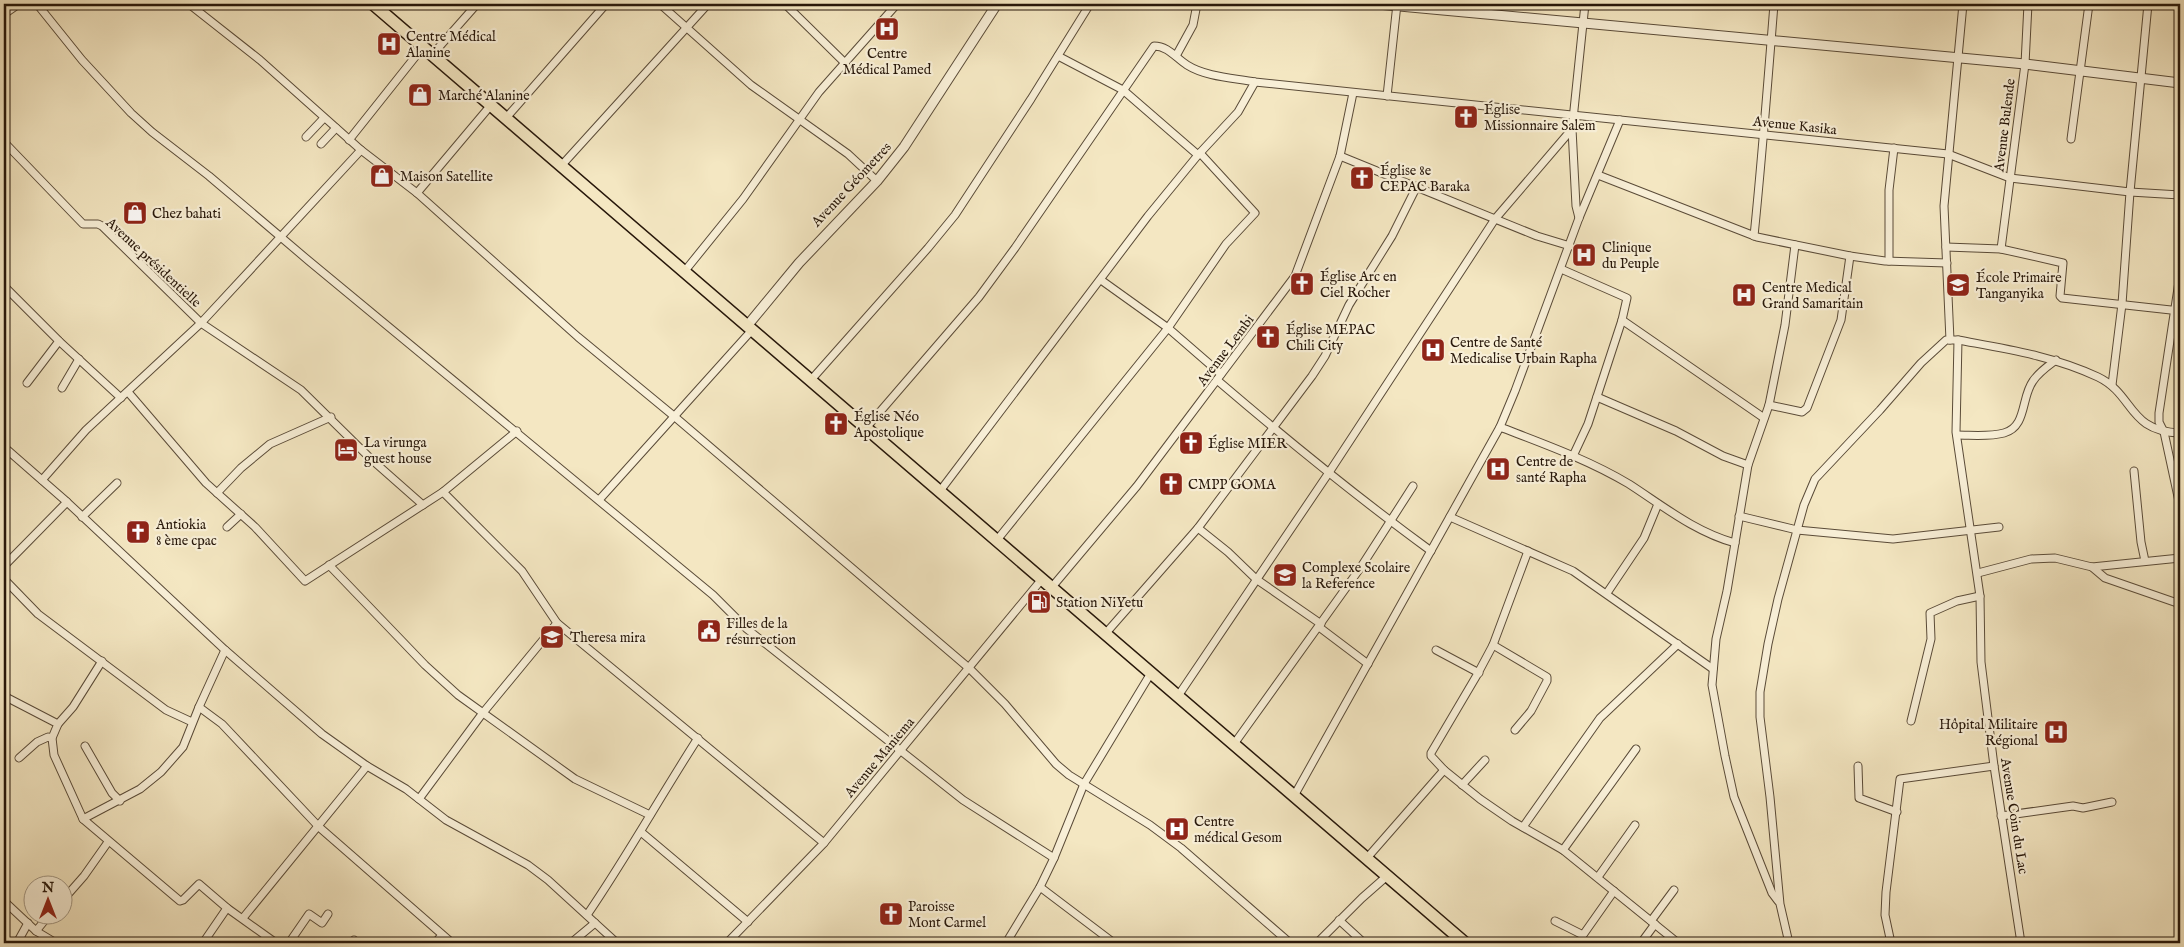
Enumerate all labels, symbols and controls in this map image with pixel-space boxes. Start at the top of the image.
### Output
hospital icon: Centre Médical Pamed [874,16,900,42]
place label: Centre Médical Alanine [405,28,496,62]
hospital icon: Centre Médical Alanine [376,31,402,57]
place label: Centre Médical Pamed [843,45,932,79]
street label: Avenue Bulende [1990,77,2020,174]
shop icon: Marché Alanine [407,82,433,108]
place label: Marché Alanine [438,87,530,105]
place label: Église Missionnaire Salem [1484,100,1596,135]
church icon: Église Missionnaire Salem [1453,104,1479,130]
street label: Avenue Kasika [1751,113,1839,139]
street label: Avenue Géometres [807,138,896,232]
place label: Église 8e CEPAC Baraka [1380,161,1471,196]
shop icon: Maison Satellite [369,163,395,189]
church icon: Église 8e CEPAC Baraka [1349,165,1375,191]
place label: Maison Satellite [400,168,494,186]
shop icon: Chez bahati [122,200,148,226]
place label: Chez bahati [152,205,221,223]
street label: Avenue présidentielle [101,213,205,312]
place label: Clinique du Peuple [1602,239,1660,273]
hospital icon: Clinique du Peuple [1571,242,1597,268]
place label: Église Arc en Ciel Rocher [1320,267,1397,302]
place label: École Primaire Tanganyika [1976,268,2062,303]
church icon: Église Arc en Ciel Rocher [1289,271,1315,297]
school or university icon: École Primaire Tanganyika [1945,272,1971,298]
place label: Centre Medical Grand Samaritain [1762,279,1864,313]
hospital icon: Centre Medical Grand Samaritain [1731,282,1757,308]
street label: Avenue Lembi [1193,311,1258,390]
place label: Église MEPAC Chili City [1286,320,1375,355]
church icon: Église MEPAC Chili City [1255,324,1281,350]
place label: Centre de Santé Medicalise Urbain Rapha [1450,334,1598,368]
hospital icon: Centre de Santé Medicalise Urbain Rapha [1420,337,1446,363]
place label: Église Néo Apostolique [853,407,924,442]
church icon: Église Néo Apostolique [823,411,849,437]
church icon: Église MIER [1178,430,1204,456]
place label: La virunga guest house [364,434,432,468]
place label: Église MIER [1208,434,1287,453]
hotel icon: La virunga guest house [333,437,359,463]
place label: Centre de santé Rapha [1516,453,1587,487]
hospital icon: Centre de santé Rapha [1485,456,1511,482]
church icon: CMPP GOMA [1158,471,1184,497]
place label: CMPP GOMA [1188,476,1276,494]
place label: Antiokia 8 ème cpac [155,516,217,550]
church icon: Antiokia 8 ème cpac [125,519,151,545]
place label: Complexe Scolaire la Reference [1302,559,1411,593]
school or university icon: Complexe Scolaire la Reference [1272,562,1298,588]
fuel station icon: Station NiYetu [1026,589,1052,615]
place label: Station NiYetu [1056,594,1143,612]
place label: Filles de la résurrection [726,615,796,649]
public building icon: Filles de la résurrection [696,618,722,644]
school or university icon: Theresa mira [539,624,565,650]
place label: Theresa mira [570,629,646,647]
street label: Avenue Maniema [840,713,919,802]
place label: Hôpital Militaire Régional [1939,716,2039,750]
hospital icon: Hôpital Militaire Régional [2043,719,2069,745]
street label: Avenue Coin du Lac [1996,756,2032,876]
place label: Centre médical Gesom [1194,813,1282,847]
hospital icon: Centre médical Gesom [1164,816,1190,842]
north arrow [22,874,72,924]
text: N [41,879,54,897]
place label: Paroisse Mont Carmel [908,898,986,932]
church icon: Paroisse Mont Carmel [878,901,904,927]

